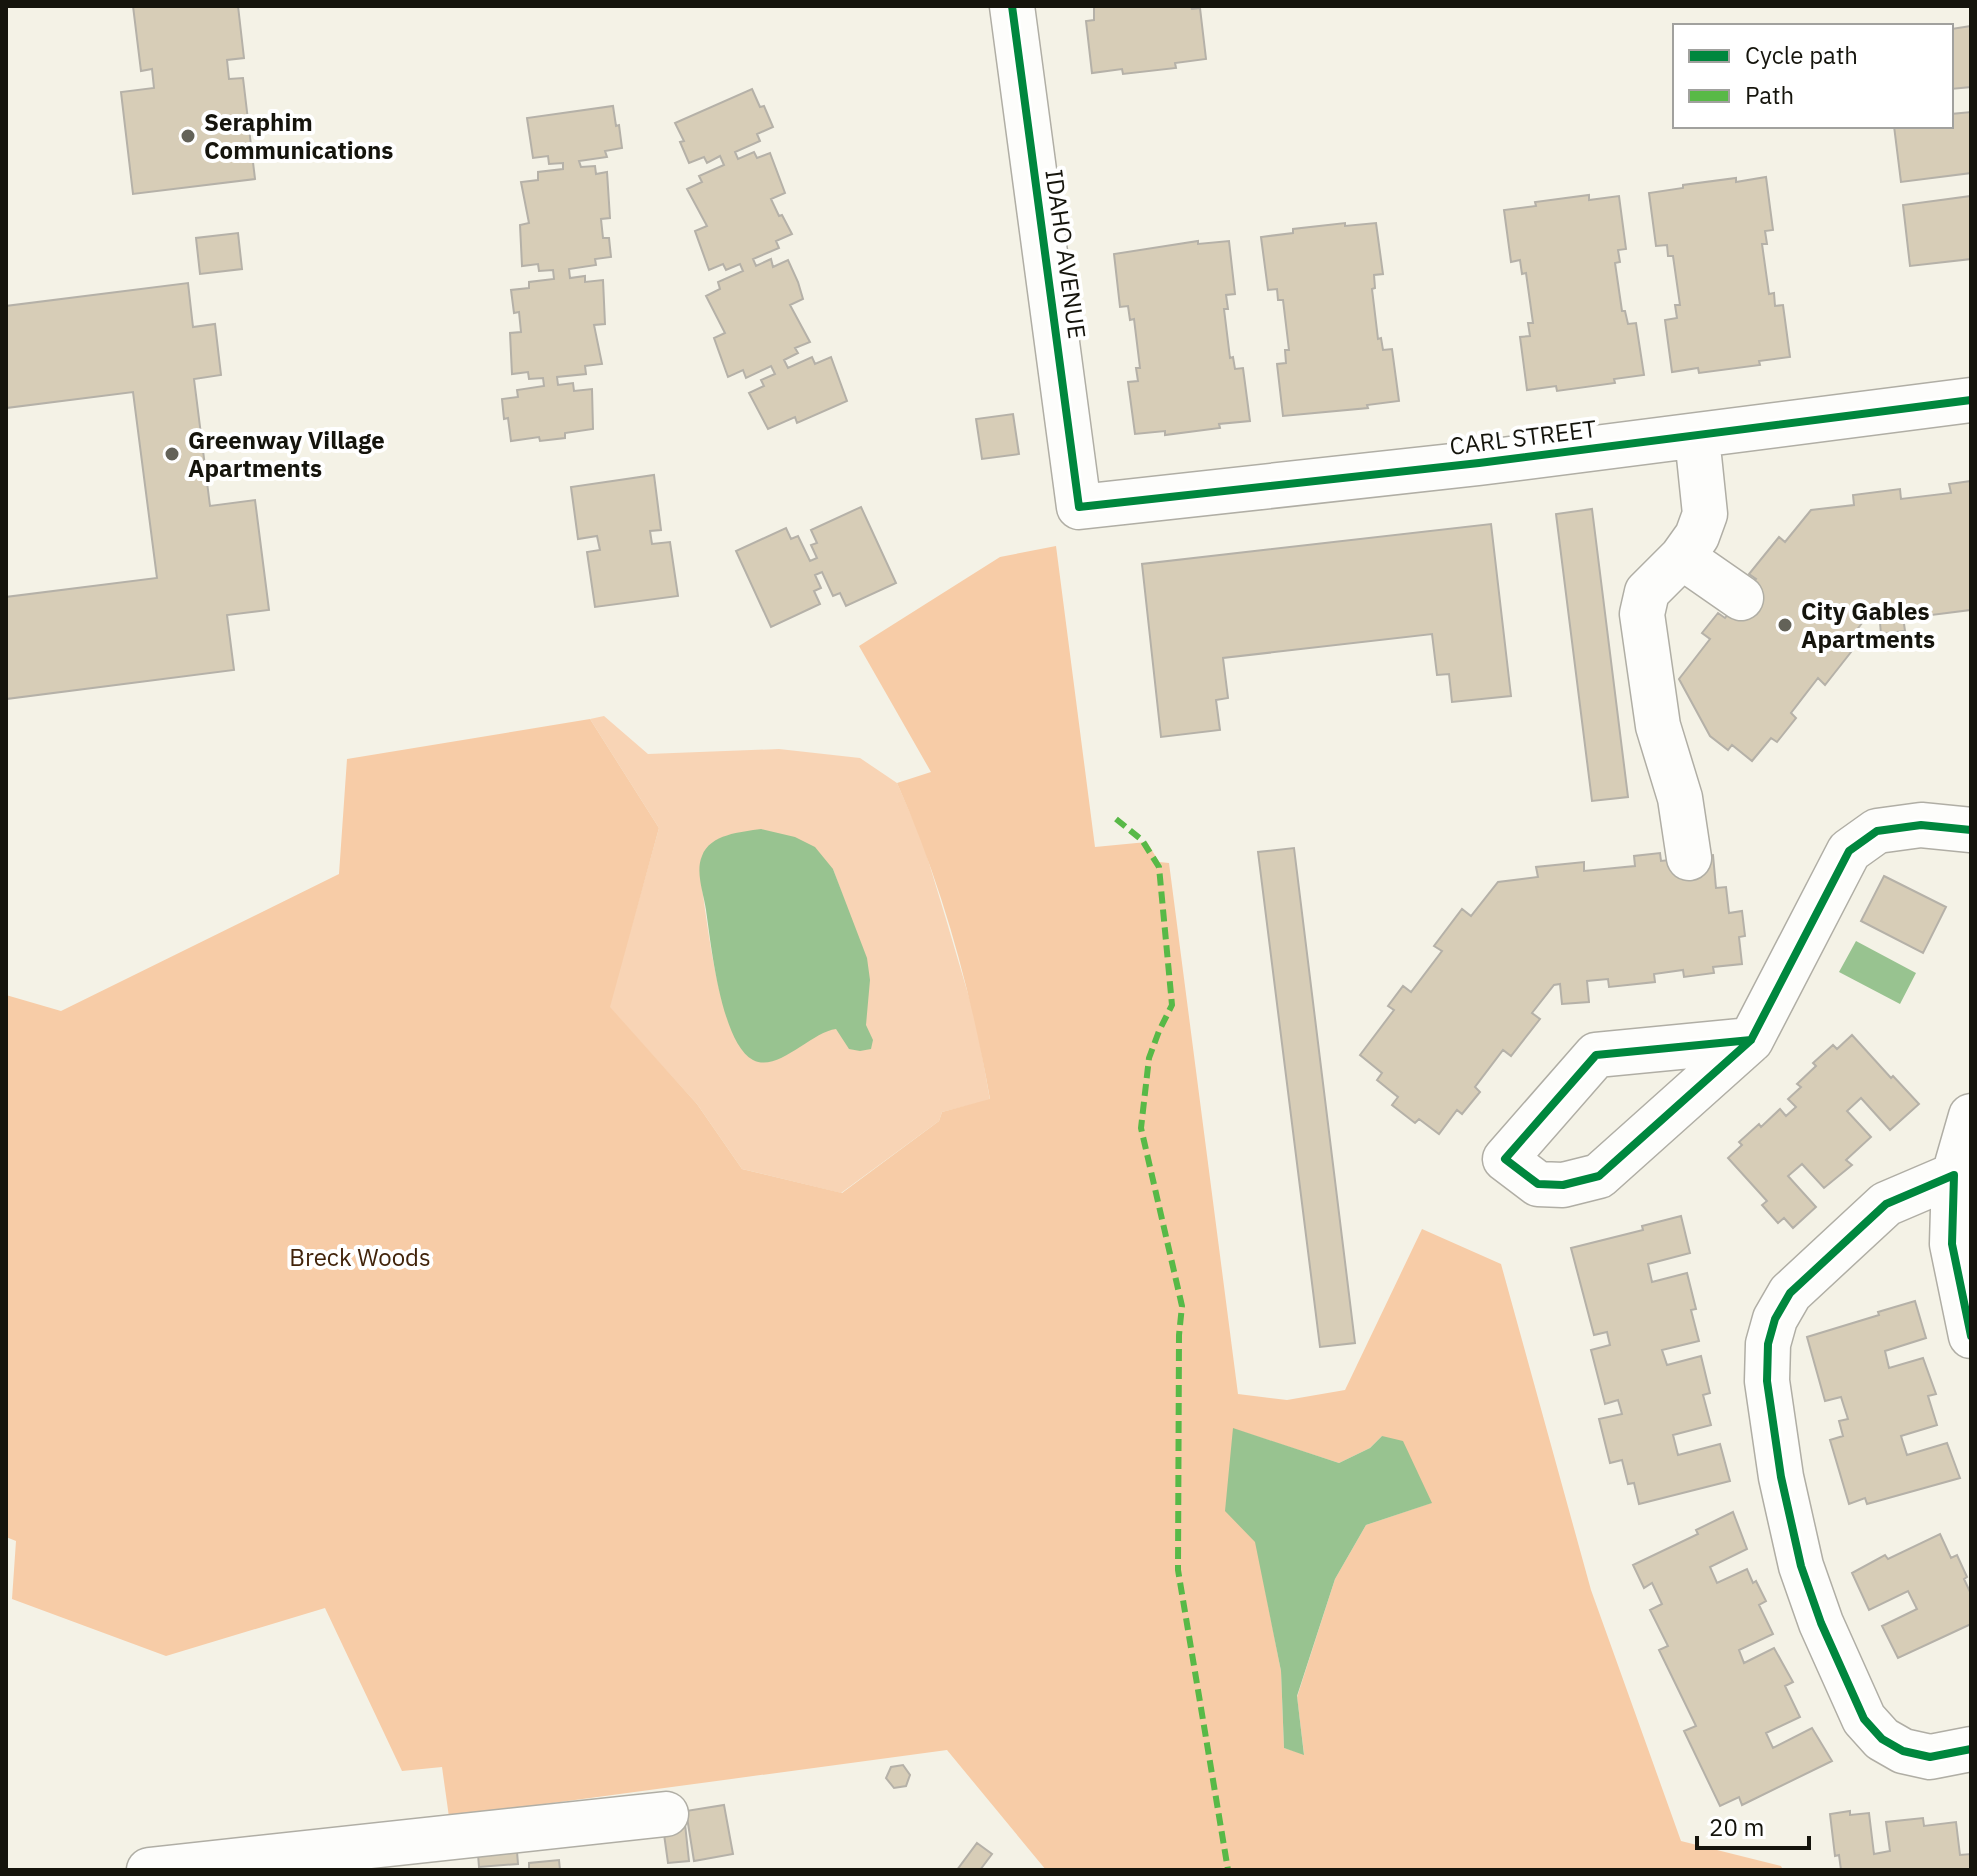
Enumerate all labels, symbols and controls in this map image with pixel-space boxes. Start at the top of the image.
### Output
legend [1673,24,1953,128]
text: Cycle path [1745,39,1858,71]
text: Path [1745,79,1794,111]
place label: Seraphim Communications [204,106,393,166]
marker: Seraphim Communications [179,127,197,145]
street label: IDAHO AVENUE [1038,167,1094,341]
street label: CARL STREET [1448,412,1599,462]
place label: Greenway Village Apartments [188,424,385,484]
marker: Greenway Village Apartments [163,445,181,463]
place label: City Gables Apartments [1801,595,1935,655]
marker: City Gables Apartments [1776,616,1794,634]
park label: Breck Woods [289,1241,431,1273]
scale bar [1697,1800,1809,1850]
text: 20 m [1709,1811,1764,1843]

